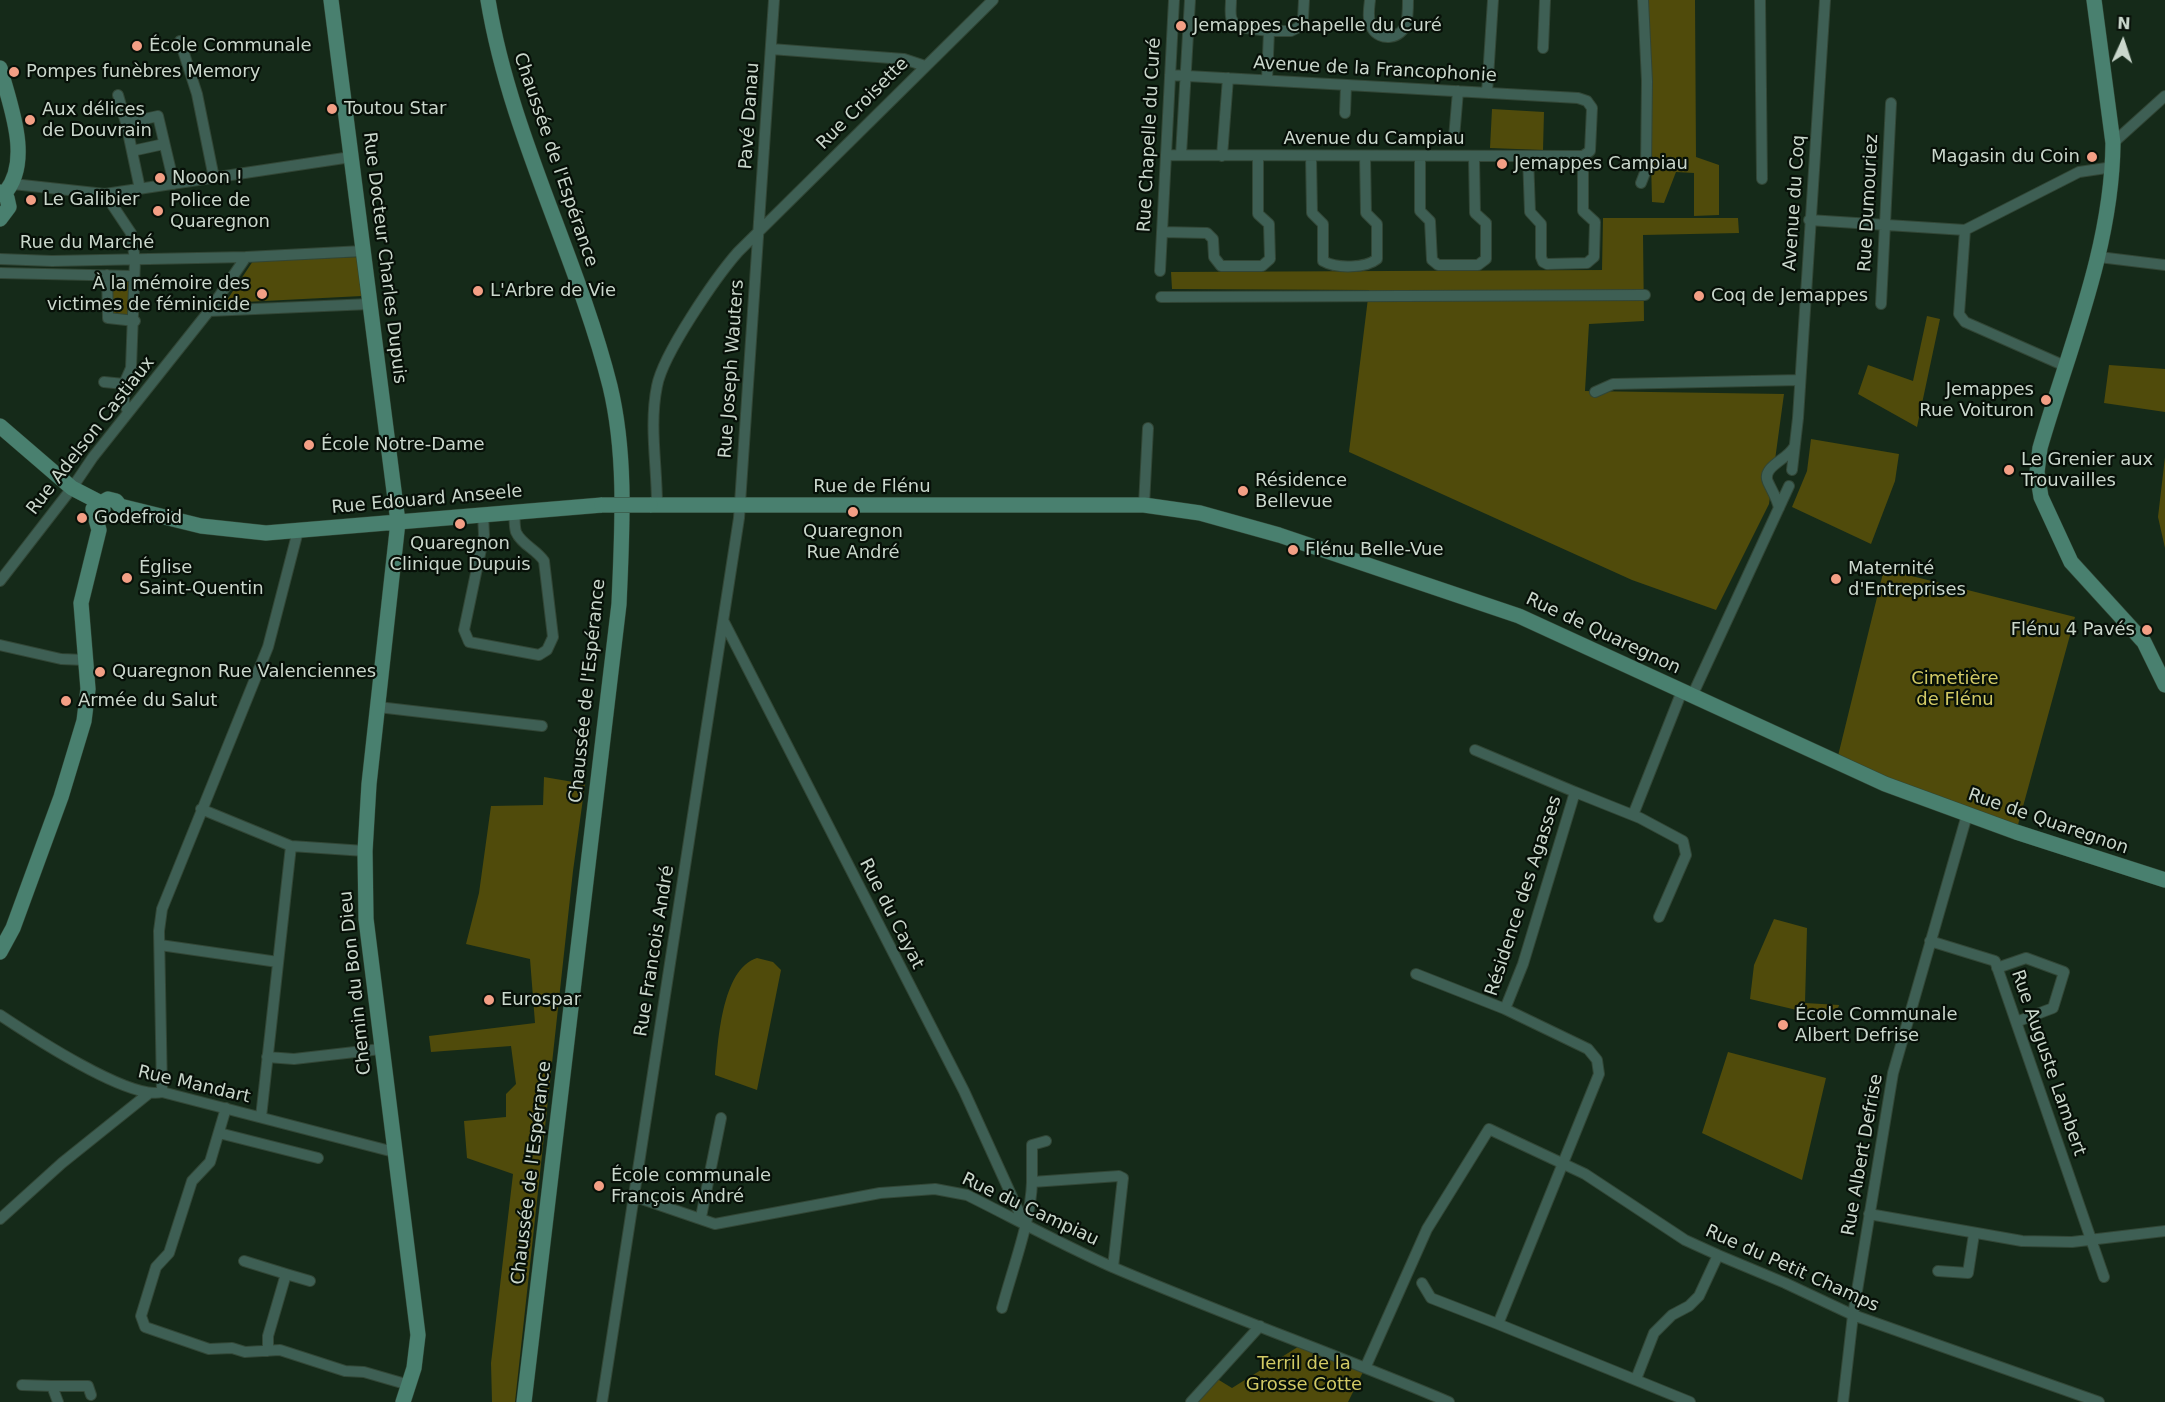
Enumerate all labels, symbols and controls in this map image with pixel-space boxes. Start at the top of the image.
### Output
north arrow [2093,12,2153,72]
text: N [2117,14,2131,33]
place label: Jemappes Chapelle du Curé [1193,15,1442,37]
marker: Jemappes Chapelle du Curé [1174,19,1188,33]
place label: École Communale [149,35,312,57]
street label: Rue Chapelle du Curé [1134,37,1166,233]
marker: École Communale [130,39,144,53]
street label: Chaussée de l'Espérance [508,50,602,270]
street label: Avenue de la Francophonie [1253,53,1497,87]
street label: Rue Croisette [813,54,913,154]
place label: Pompes funèbres Memory [26,61,260,83]
street label: Pavé Danau [735,62,765,170]
marker: Pompes funèbres Memory [7,65,21,79]
place label: Toutou Star [344,98,446,120]
place label: Aux délices de Douvrain [42,99,152,142]
marker: Toutou Star [325,102,339,116]
marker: Aux délices de Douvrain [23,113,37,127]
street label: Avenue du Campiau [1283,128,1465,150]
street label: Rue Docteur Charles Dupuis [358,131,410,385]
street label: Avenue du Coq [1779,134,1811,272]
street label: Rue Dumouriez [1855,134,1883,272]
place label: Magasin du Coin [1931,146,2080,168]
marker: Magasin du Coin [2085,150,2099,164]
place label: Jemappes Campiau [1514,153,1688,175]
marker: Jemappes Campiau [1495,157,1509,171]
place label: Nooon ! [172,167,243,189]
marker: Nooon ! [153,171,167,185]
place label: Le Galibier [43,189,139,211]
place label: Police de Quaregnon [170,190,270,232]
marker: Le Galibier [24,193,38,207]
marker: Police de Quaregnon [151,204,165,218]
street label: Rue du Marché [20,232,154,254]
place label: À la mémoire des victimes de féminicide [47,273,250,316]
street label: Rue Joseph Wauters [715,279,749,459]
place label: L'Arbre de Vie [490,280,616,302]
marker: L'Arbre de Vie [471,284,485,298]
place label: Coq de Jemappes [1711,285,1868,307]
marker: À la mémoire des victimes de féminicide [255,287,269,301]
marker: Coq de Jemappes [1692,289,1706,303]
street label: Rue Adelson Castiaux [22,353,160,519]
place label: Jemappes Rue Voituron [1919,379,2034,422]
marker: Jemappes Rue Voituron [2039,393,2053,407]
place label: École Notre-Dame [321,434,485,456]
marker: École Notre-Dame [302,438,316,452]
place label: Le Grenier aux Trouvailles [2021,449,2153,492]
marker: Le Grenier aux Trouvailles [2002,463,2016,477]
place label: Résidence Bellevue [1255,470,1347,512]
street label: Rue de Flénu [813,476,931,498]
street label: Rue Edouard Anseele [331,481,523,519]
marker: Résidence Bellevue [1236,484,1250,498]
marker: Quaregnon Rue André [846,505,860,519]
place label: Godefroid [94,507,182,529]
marker: Godefroid [75,511,89,525]
marker: Quaregnon Clinique Dupuis [453,517,467,531]
place label: Quaregnon Rue André [803,521,903,564]
place label: Quaregnon Clinique Dupuis [389,533,531,576]
place label: Flénu Belle-Vue [1305,539,1443,561]
marker: Flénu Belle-Vue [1286,543,1300,557]
place label: Église Saint-Quentin [139,557,264,600]
place label: Maternité d'Entreprises [1848,558,1966,600]
marker: Église Saint-Quentin [120,571,134,585]
marker: Maternité d'Entreprises [1829,572,1843,586]
street label: Chaussée de l'Espérance [565,578,611,804]
street label: Rue de Quaregnon [1522,589,1684,679]
place label: Flénu 4 Pavés [2011,619,2135,641]
marker: Flénu 4 Pavés [2140,623,2154,637]
place label: Quaregnon Rue Valenciennes [112,661,376,683]
marker: Quaregnon Rue Valenciennes [93,665,107,679]
park label: Cimetière de Flénu [1911,668,1999,710]
place label: Armée du Salut [78,690,217,712]
marker: Armée du Salut [59,694,73,708]
street label: Rue de Quaregnon [1965,784,2131,860]
street label: Résidence des Agasses [1481,793,1567,999]
street label: Rue du Cayat [854,855,928,973]
street label: Rue Francois André [631,864,679,1038]
street label: Chemin du Bon Dieu [336,890,376,1076]
street label: Rue Auguste Lambert [2006,967,2090,1159]
place label: Eurospar [501,989,581,1011]
marker: Eurospar [482,993,496,1007]
place label: École Communale Albert Defrise [1795,1004,1958,1046]
marker: École Communale Albert Defrise [1776,1018,1790,1032]
street label: Chaussée de l'Espérance [508,1060,556,1286]
street label: Rue Mandart [136,1062,252,1108]
street label: Rue Albert Defrise [1838,1072,1888,1238]
place label: École communale François André [611,1165,771,1208]
street label: Rue du Campiau [958,1169,1102,1251]
marker: École communale François André [592,1179,606,1193]
street label: Rue du Petit Champs [1702,1221,1882,1317]
park label: Terril de la Grosse Cotte [1246,1353,1362,1396]

